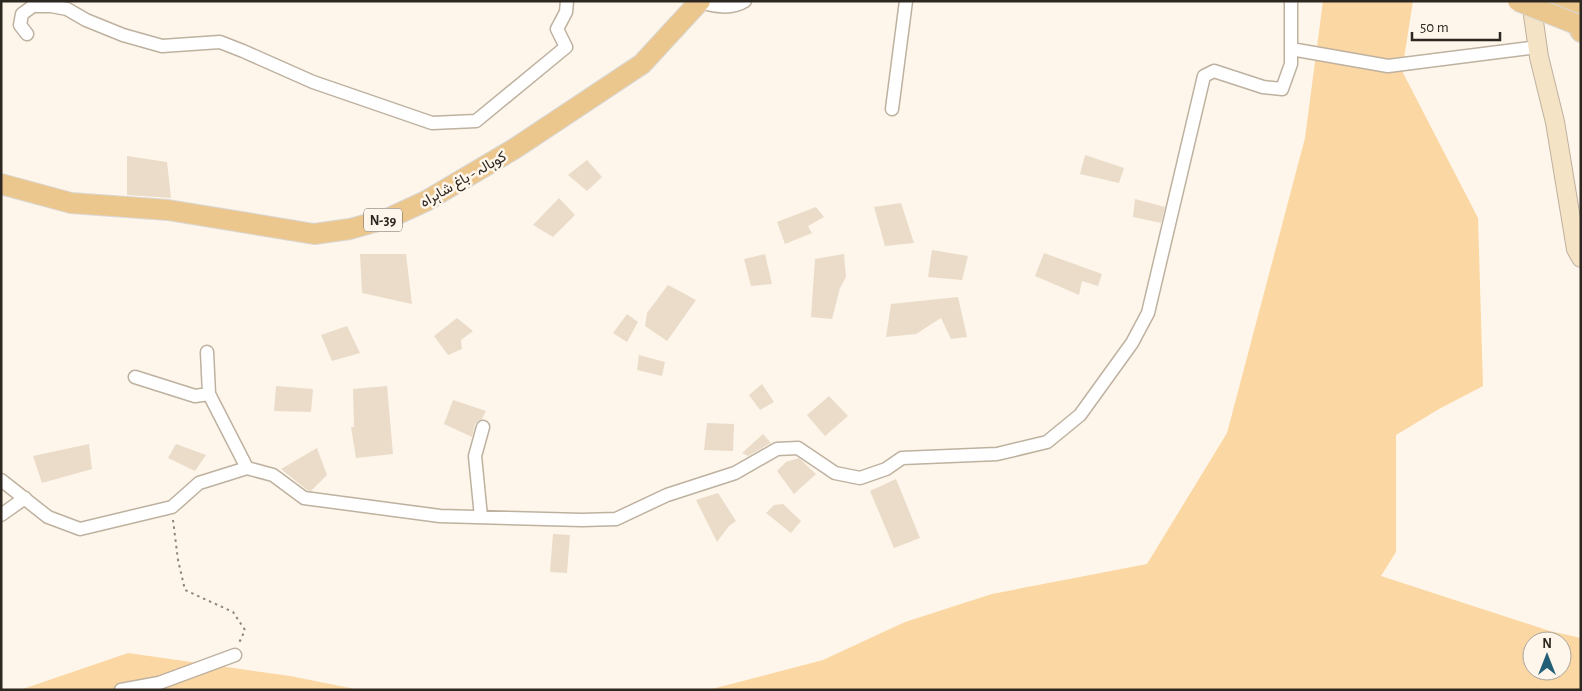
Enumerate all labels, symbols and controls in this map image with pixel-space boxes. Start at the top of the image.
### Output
scale bar [1412,10,1500,42]
text: 50 m [1420,20,1449,35]
street label: کوہالہ - باغ شاہراہ [417,148,511,213]
road number: N-39 [364,208,402,232]
north arrow [1522,631,1572,681]
text: N [1542,637,1552,651]

